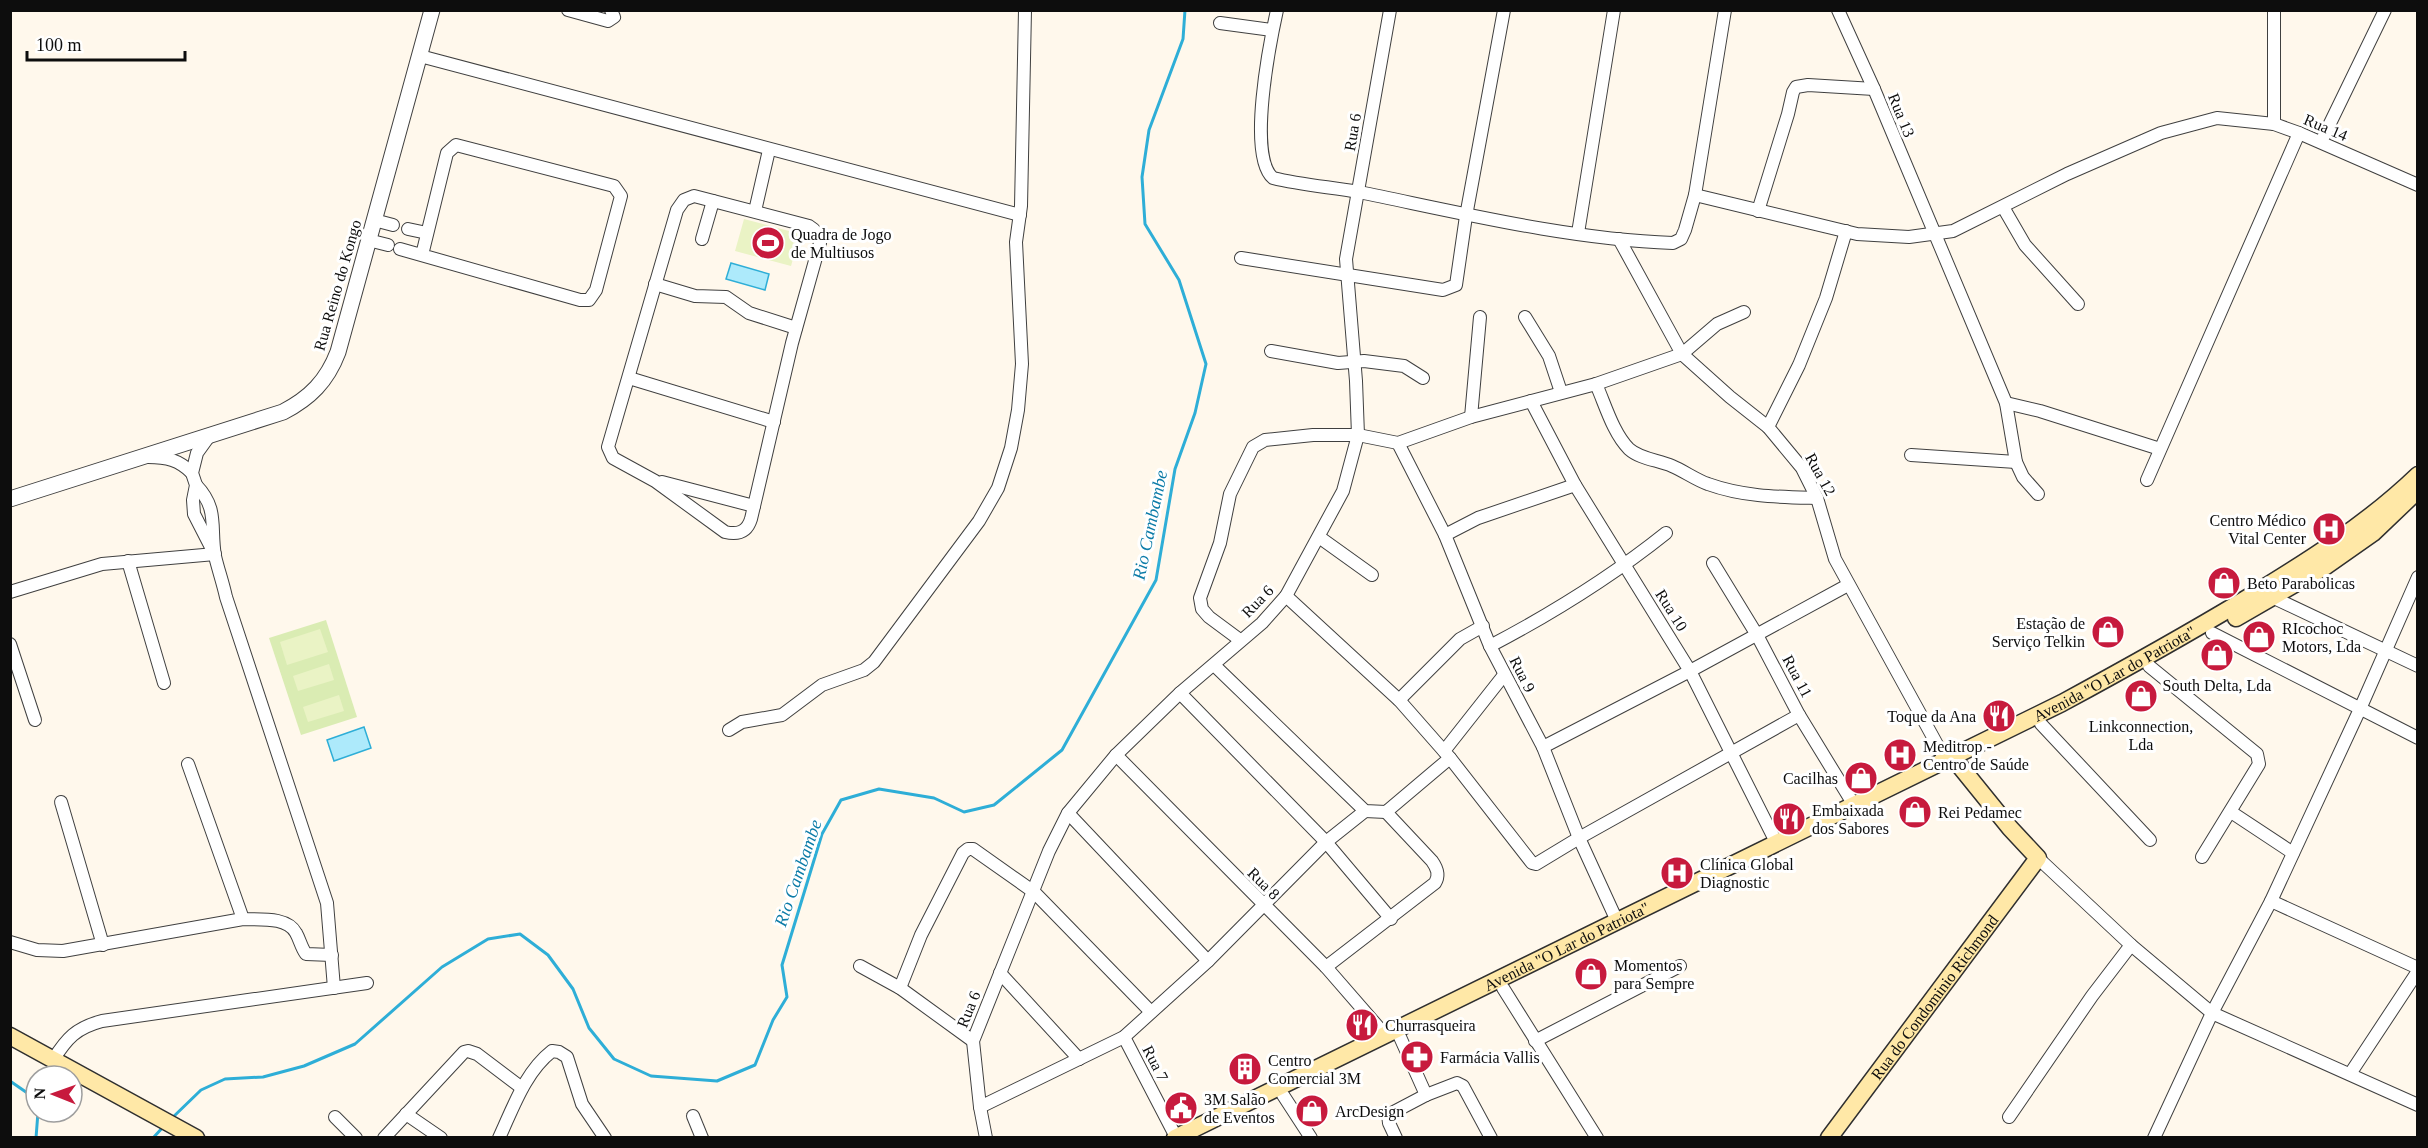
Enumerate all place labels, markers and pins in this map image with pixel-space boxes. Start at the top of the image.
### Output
sports icon: Quadra de Jogo de Multiusos [750,225,786,261]
place label: Quadra de Jogo de Multiusos [791,226,891,261]
hospital icon: Centro Médico Vital Center [2311,511,2347,547]
place label: Centro Médico Vital Center [2210,512,2307,547]
shop icon: Beto Parabolicas [2206,565,2242,601]
place label: Beto Parabolicas [2247,575,2355,592]
shop icon: Estação de Serviço Telkin [2090,614,2126,650]
place label: Estação de Serviço Telkin [1992,615,2085,651]
shop icon: RIcochoc Motors, Lda [2241,619,2277,655]
place label: RIcochoc Motors, Lda [2282,620,2361,655]
shop icon: South Delta, Lda [2199,637,2235,673]
place label: South Delta, Lda [2163,677,2271,694]
shop icon: Linkconnection, Lda [2123,678,2159,714]
restaurant icon: Toque da Ana [1981,698,2017,734]
place label: Toque da Ana [1887,708,1976,726]
place label: Linkconnection, Lda [2089,718,2193,753]
hospital icon: Meditrop - Centro de Saúde [1882,737,1918,773]
place label: Meditrop - Centro de Saúde [1923,738,2029,773]
shop icon: Cacilhas [1843,760,1879,796]
place label: Cacilhas [1783,770,1838,787]
shop icon: Rei Pedamec [1897,794,1933,830]
restaurant icon: Embaixada dos Sabores [1771,801,1807,837]
place label: Embaixada dos Sabores [1812,802,1889,837]
place label: Rei Pedamec [1938,804,2022,821]
hospital icon: Clínica Global Diagnostic [1659,855,1695,891]
place label: Clínica Global Diagnostic [1700,856,1794,892]
shop icon: Momentos para Sempre [1573,956,1609,992]
place label: Momentos para Sempre [1614,957,1694,993]
restaurant icon: Churrasqueira [1344,1007,1380,1043]
place label: Churrasqueira [1385,1017,1476,1035]
pharmacy icon: Farmácia Vallis [1399,1039,1435,1075]
place label: Farmácia Vallis [1440,1049,1540,1066]
building icon: Centro Comercial 3M [1227,1051,1263,1087]
place label: Centro Comercial 3M [1268,1052,1361,1087]
public building icon: 3M Salão de Eventos [1163,1090,1199,1126]
place label: 3M Salão de Eventos [1204,1091,1275,1126]
shop icon: ArcDesign [1294,1093,1330,1129]
place label: ArcDesign [1335,1103,1404,1121]

